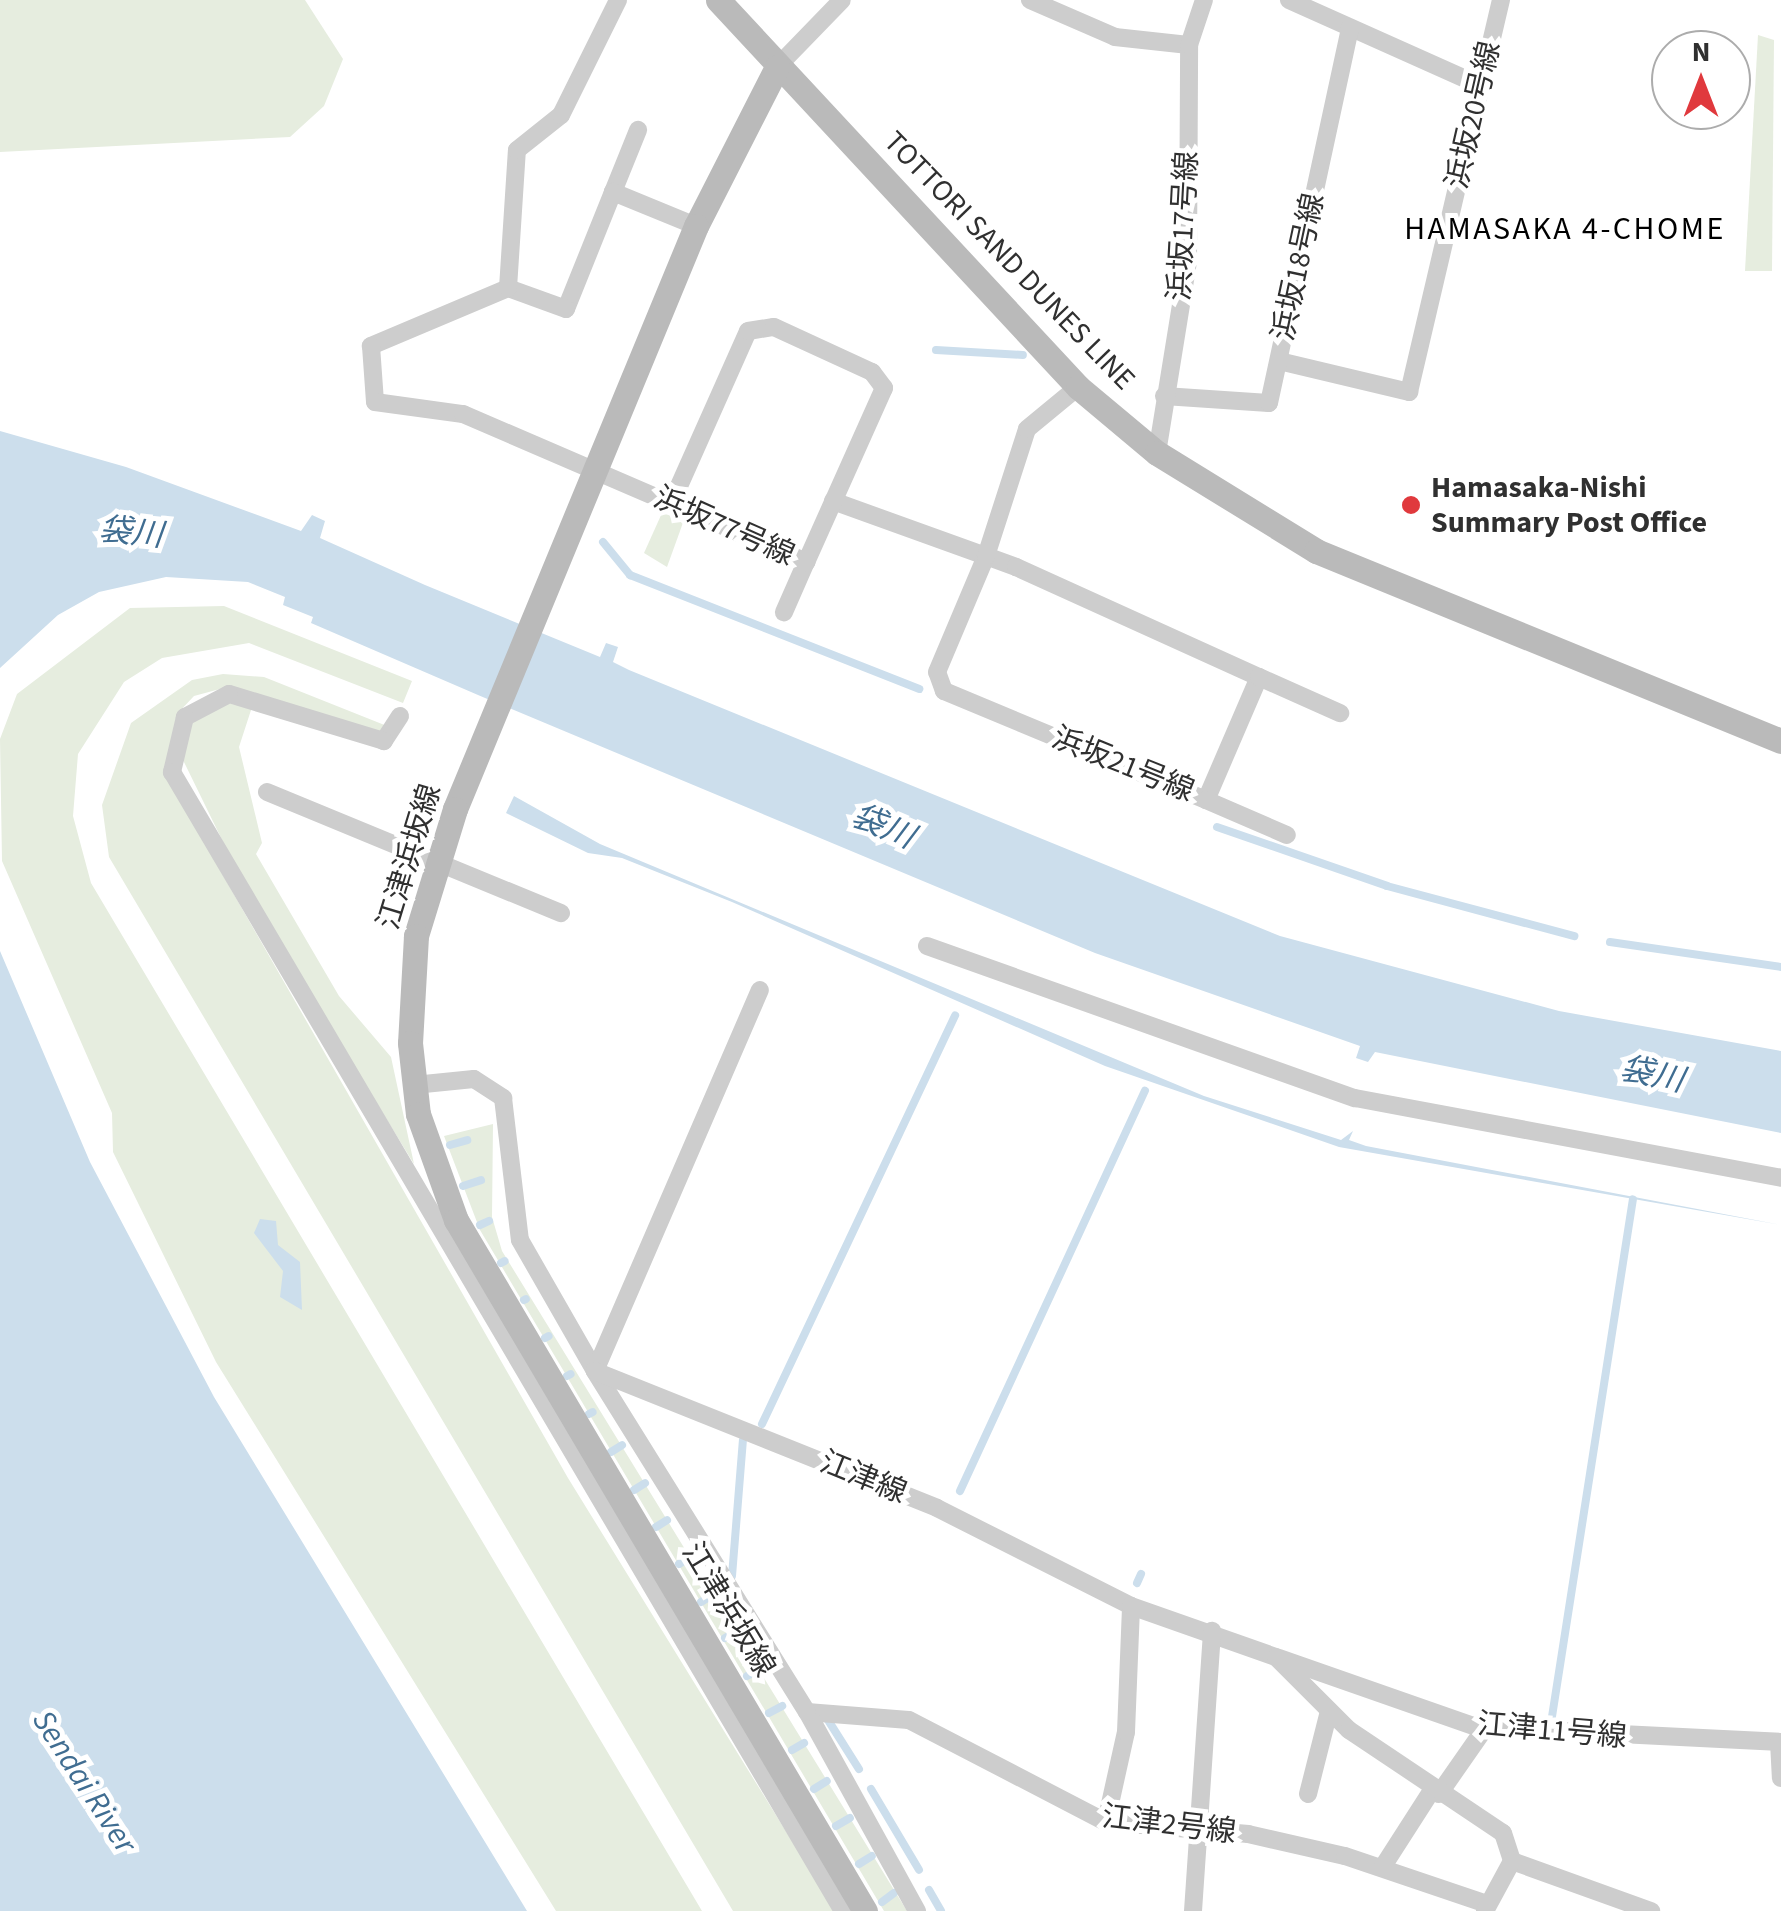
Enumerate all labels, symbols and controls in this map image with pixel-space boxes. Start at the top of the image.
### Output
north arrow [1651,30,1751,130]
text: N [1692,32,1710,72]
street label: 浜坂20号線 [1440,38,1508,192]
street label: TOTTORI SAND DUNES LINE [876,124,1142,398]
street label: 浜坂17号線 [1162,150,1206,302]
street label: 浜坂18号線 [1266,190,1332,344]
district label: HAMASAKA 4-CHOME [1404,210,1726,248]
place label: Hamasaka-Nishi Summary Post Office [1431,470,1707,540]
street label: 浜坂77号線 [648,480,800,574]
marker: Hamasaka-Nishi Summary Post Office [1400,494,1422,516]
water label: 袋川 [97,511,165,555]
street label: 浜坂21号線 [1047,720,1199,810]
street label: 江津浜坂線 [371,780,449,934]
water label: 袋川 [846,797,920,857]
water label: 袋川 [1617,1050,1687,1100]
street label: 江津線 [815,1444,911,1512]
street label: 江津浜坂線 [674,1536,782,1684]
water label: Sendai River [24,1703,144,1861]
street label: 江津11号線 [1476,1707,1628,1755]
street label: 江津2号線 [1100,1799,1238,1851]

